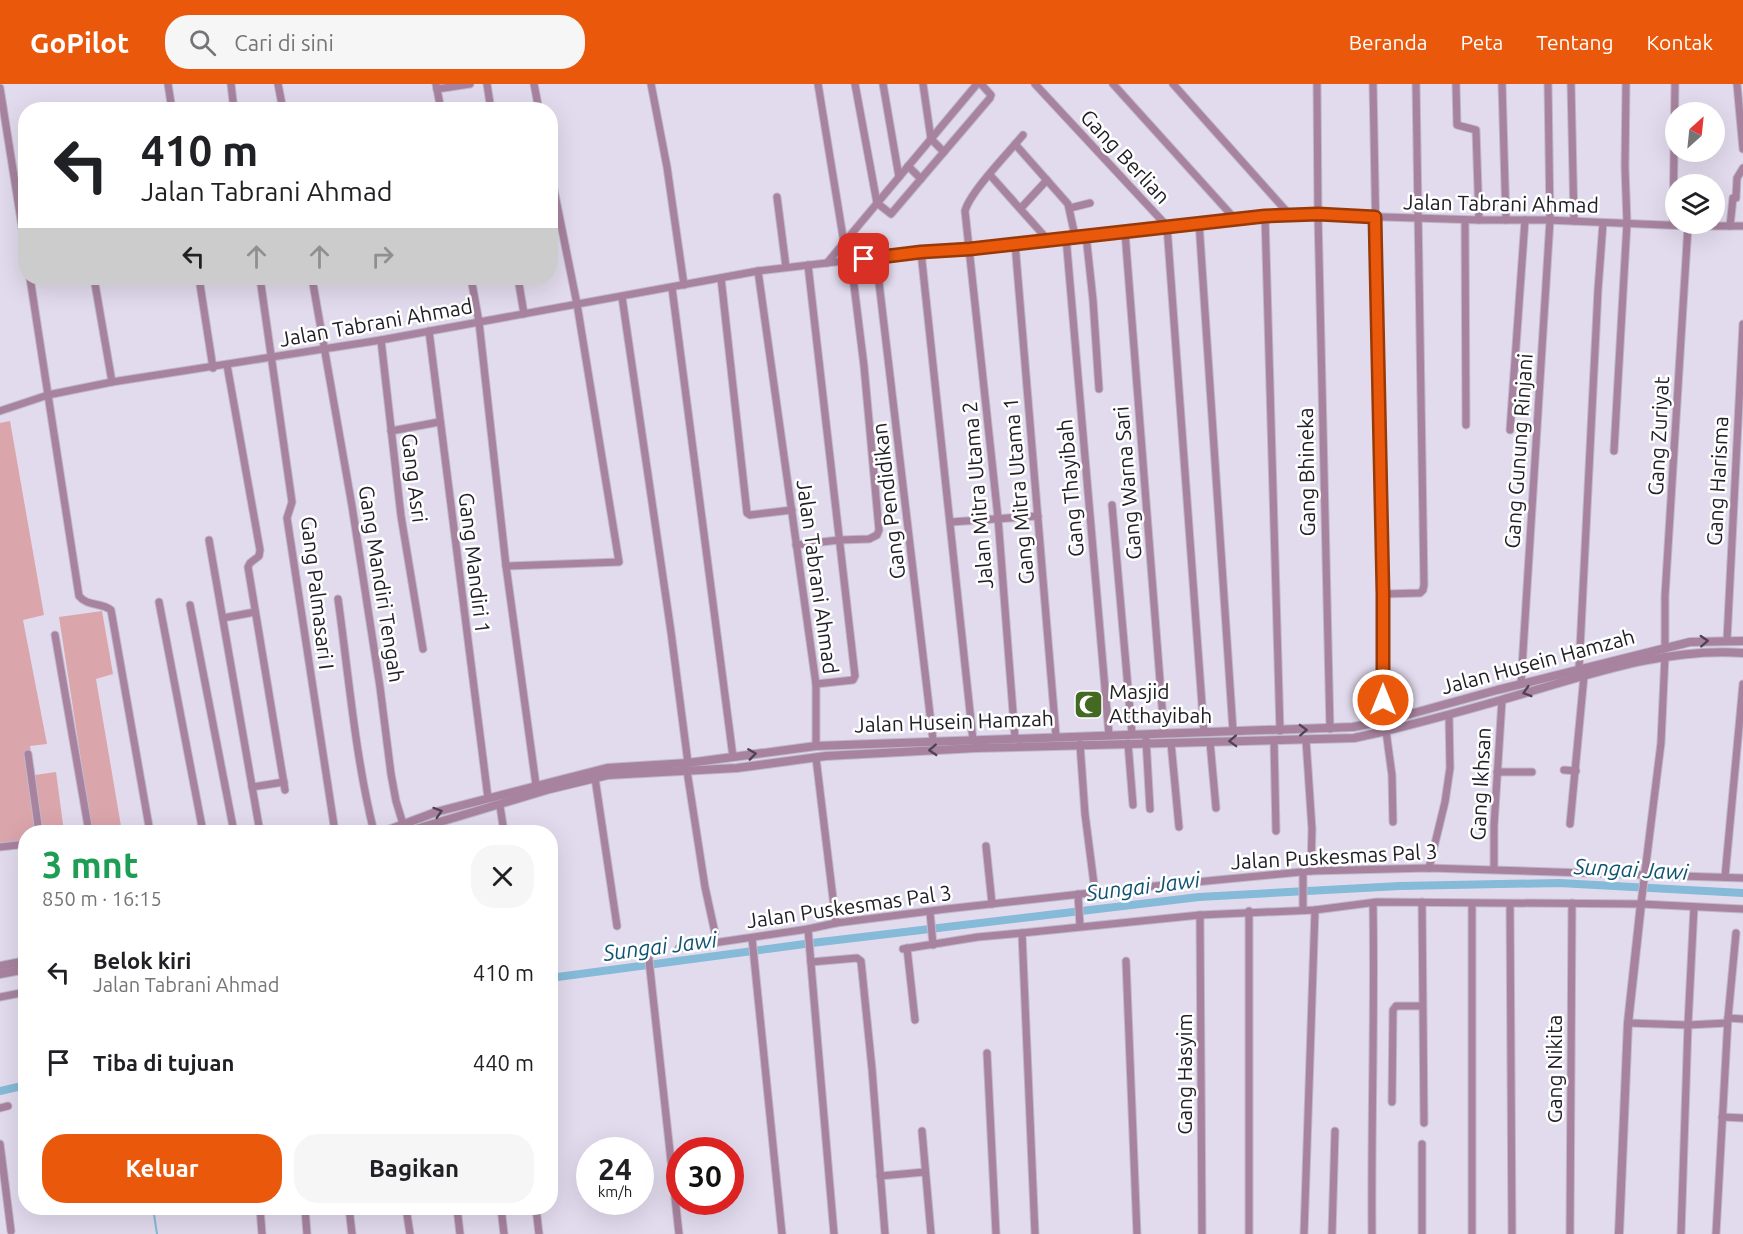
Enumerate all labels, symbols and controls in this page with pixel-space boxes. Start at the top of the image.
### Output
search box [165,15,585,69]
icon: search [186,26,219,59]
text: GoPilot [30,27,129,58]
text: Cari di sini [234,30,334,55]
text: Beranda [1349,30,1428,54]
text: Peta [1461,30,1503,54]
text: Tentang [1536,30,1614,54]
text: Kontak [1647,30,1713,54]
north arrow [1665,102,1725,162]
map controls [1665,102,1725,234]
street label: Gang Berlian [1076,104,1175,208]
icon: left [42,126,120,204]
text: 410 m [141,127,258,174]
button: layers [1665,174,1725,234]
text: Jalan Tabrani Ahmad [141,176,393,206]
street label: Jalan Tabrani Ahmad [1403,189,1599,217]
pin [838,233,889,284]
icon: left [177,240,210,273]
icon: ahead [240,240,273,273]
icon: ahead [303,240,336,273]
icon: right [366,240,399,273]
icon: arrive [847,242,880,275]
street label: Jalan Tabrani Ahmad [277,293,474,351]
street label: Gang Gunung Rinjani [1499,353,1537,549]
street label: Gang Zuriyat [1643,376,1673,496]
street label: Gang Mitra Utama 1 [998,397,1038,586]
street label: Jalan Mitra Utama 2 [957,400,997,590]
street label: Gang Warna Sari [1108,405,1146,561]
street label: Gang Bhineka [1293,407,1319,537]
street label: Gang Harisma [1702,415,1732,547]
street label: Gang Thayibah [1052,418,1088,558]
street label: Gang Pendidikan [867,422,910,581]
street label: Gang Asri [398,432,432,524]
street label: Jalan Tabrani Ahmad [792,478,843,675]
street label: Gang Mandiri Tengah [355,484,409,684]
street label: Gang Mandiri 1 [454,491,496,635]
street label: Gang Palmasari I [297,515,339,671]
street label: Jalan Husein Hamzah [1438,624,1637,698]
one-way arrow [1699,635,1708,648]
position arrow [1351,668,1415,732]
place label: Masjid Atthayibah [1109,679,1212,727]
one-way arrow [1522,685,1533,697]
mosque icon: Masjid Atthayibah [1072,688,1104,720]
street label: Jalan Husein Hamzah [854,706,1054,736]
one-way arrow [1299,724,1308,736]
street label: Gang Ikhsan [1465,727,1495,841]
one-way arrow [1229,735,1238,748]
one-way arrow [929,744,938,757]
one-way arrow [747,749,757,761]
one-way arrow [432,807,443,819]
street label: Jalan Puskesmas Pal 3 [1230,839,1438,873]
text: 3 mnt [42,844,138,885]
button: close [471,845,534,908]
water label: Sungai Jawi [1572,853,1690,884]
water label: Sungai Jawi [1084,866,1203,905]
street label: Jalan Puskesmas Pal 3 [745,880,953,932]
text: 850 m · 16:15 [42,887,162,910]
water label: Sungai Jawi [601,926,720,965]
text: Belok kiri [93,948,191,973]
icon: left [42,956,75,989]
text: 410 m [473,960,534,985]
text: Jalan Tabrani Ahmad [93,973,279,996]
street label: Gang Hasyim [1172,1013,1196,1135]
street label: Gang Nikita [1542,1015,1566,1123]
icon: arrive [42,1046,75,1079]
text: Tiba di tujuan [93,1050,234,1075]
text: 440 m [473,1050,534,1075]
button: Keluar [42,1134,282,1203]
button: Bagikan [294,1134,534,1203]
speed limit sign: 30 [666,1137,744,1215]
text: 24 [598,1152,632,1186]
text: km/h [598,1183,632,1200]

